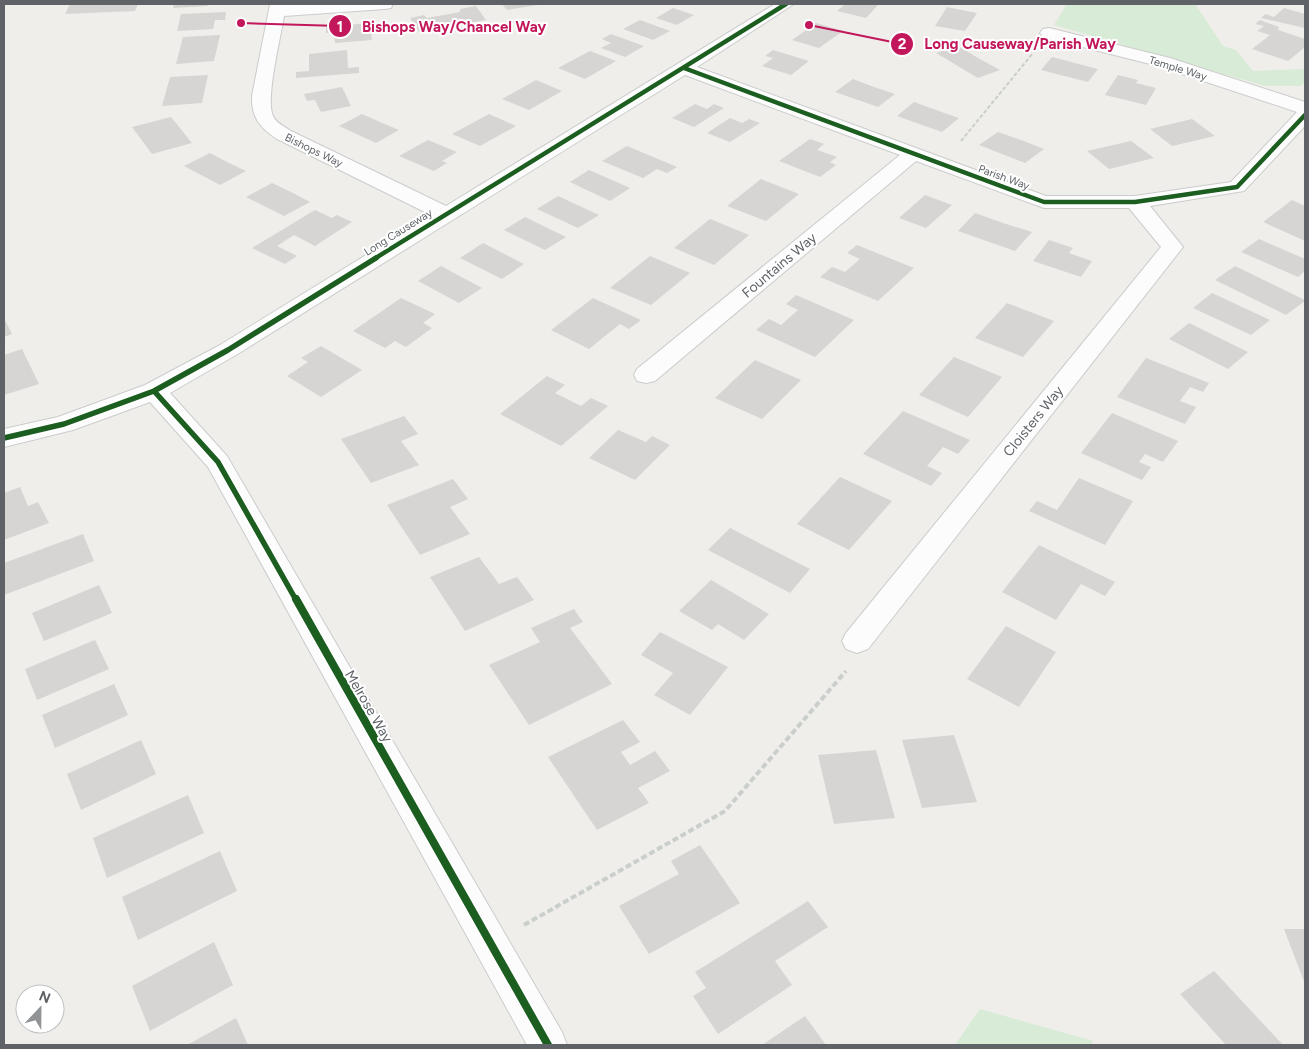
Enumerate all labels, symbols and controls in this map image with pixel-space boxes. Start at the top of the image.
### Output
callout: Bishops Way/Chancel Way [327,11,556,41]
text: 1 [337,18,343,36]
text: Bishops Way/Chancel Way [362,18,546,36]
callout: Long Causeway/Parish Way [890,29,1126,59]
text: 2 [898,35,907,53]
text: Long Causeway/Parish Way [924,35,1116,53]
street label: Temple Way [1147,54,1209,84]
street label: Bishops Way [283,131,345,170]
street label: Parish Way [976,162,1031,193]
street label: Long Causeway [362,206,435,259]
street label: Fountains Way [739,229,820,301]
street label: Cloisters Way [1000,382,1067,460]
street label: Melrose Way [341,667,396,746]
north arrow [15,984,65,1034]
text: N [36,988,53,1007]

